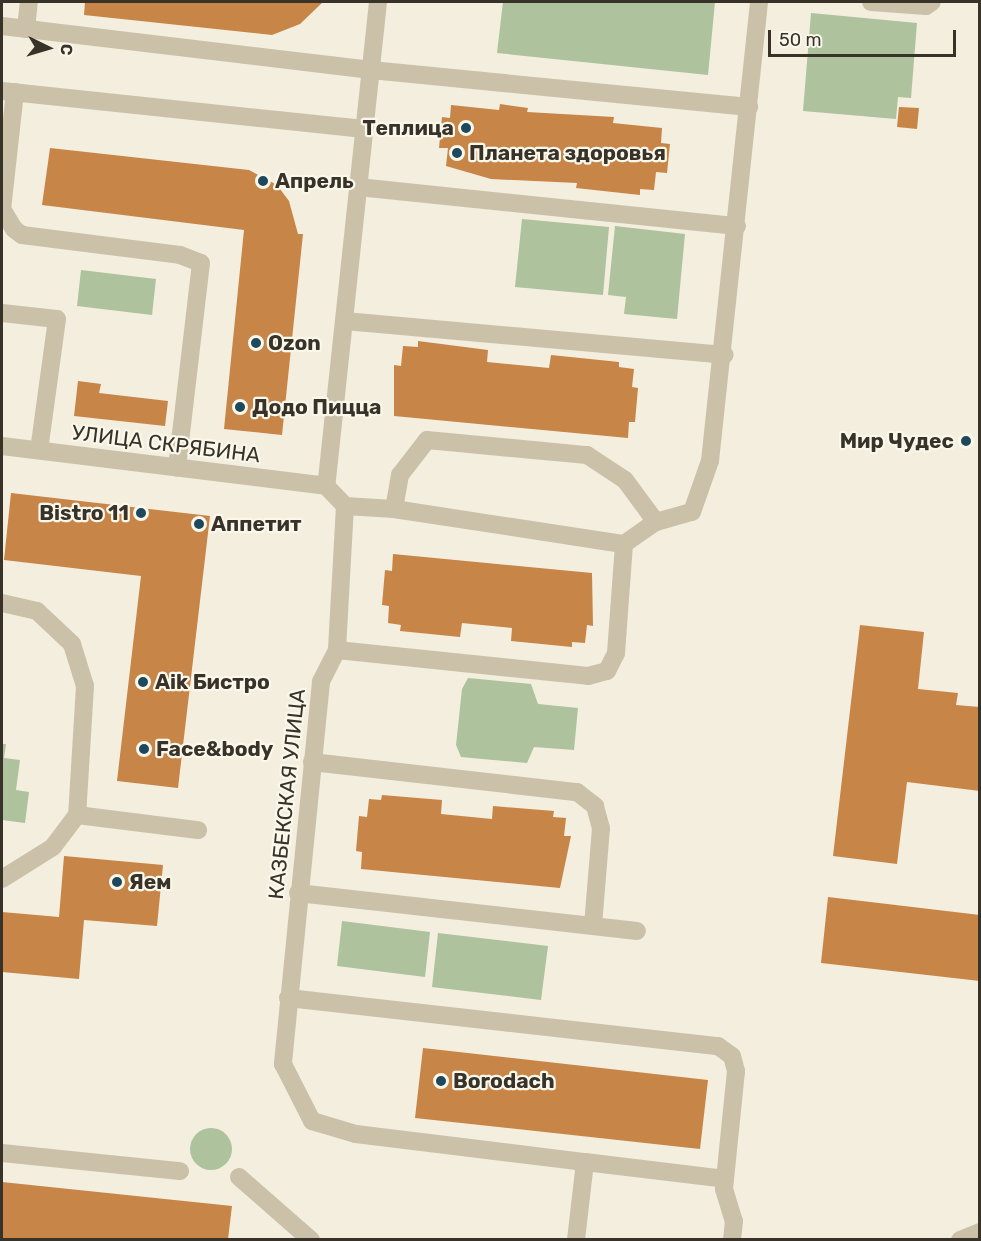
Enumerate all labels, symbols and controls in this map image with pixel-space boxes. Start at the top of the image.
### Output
north arrow [18,18,78,78]
scale bar [771,18,958,56]
text: 50 m [779,29,822,51]
text: С [56,43,76,56]
place label: Теплица [362,115,454,141]
marker: Теплица [459,121,473,135]
place label: Планета здоровья [469,140,666,166]
marker: Планета здоровья [450,146,464,160]
place label: Апрель [275,168,354,194]
marker: Апрель [256,174,270,188]
place label: Ozon [268,330,321,356]
marker: Ozon [249,336,263,350]
place label: Додо Пицца [252,394,381,420]
marker: Додо Пицца [233,400,247,414]
street label: УЛИЦА СКРЯБИНА [70,420,262,468]
place label: Мир Чудес [840,428,954,454]
marker: Мир Чудес [959,434,973,448]
place label: Bistro 11 [39,500,129,526]
marker: Bistro 11 [134,506,148,520]
place label: Аппетит [211,511,301,537]
marker: Аппетит [192,517,206,531]
place label: Aik Бистро [155,669,270,695]
marker: Aik Бистро [136,675,150,689]
street label: КАЗБЕКСКАЯ УЛИЦА [263,688,311,900]
place label: Face&body [156,736,273,762]
marker: Face&body [137,742,151,756]
place label: Яем [129,869,171,895]
marker: Яем [110,875,124,889]
place label: Borodach [453,1068,555,1094]
marker: Borodach [434,1074,448,1088]

